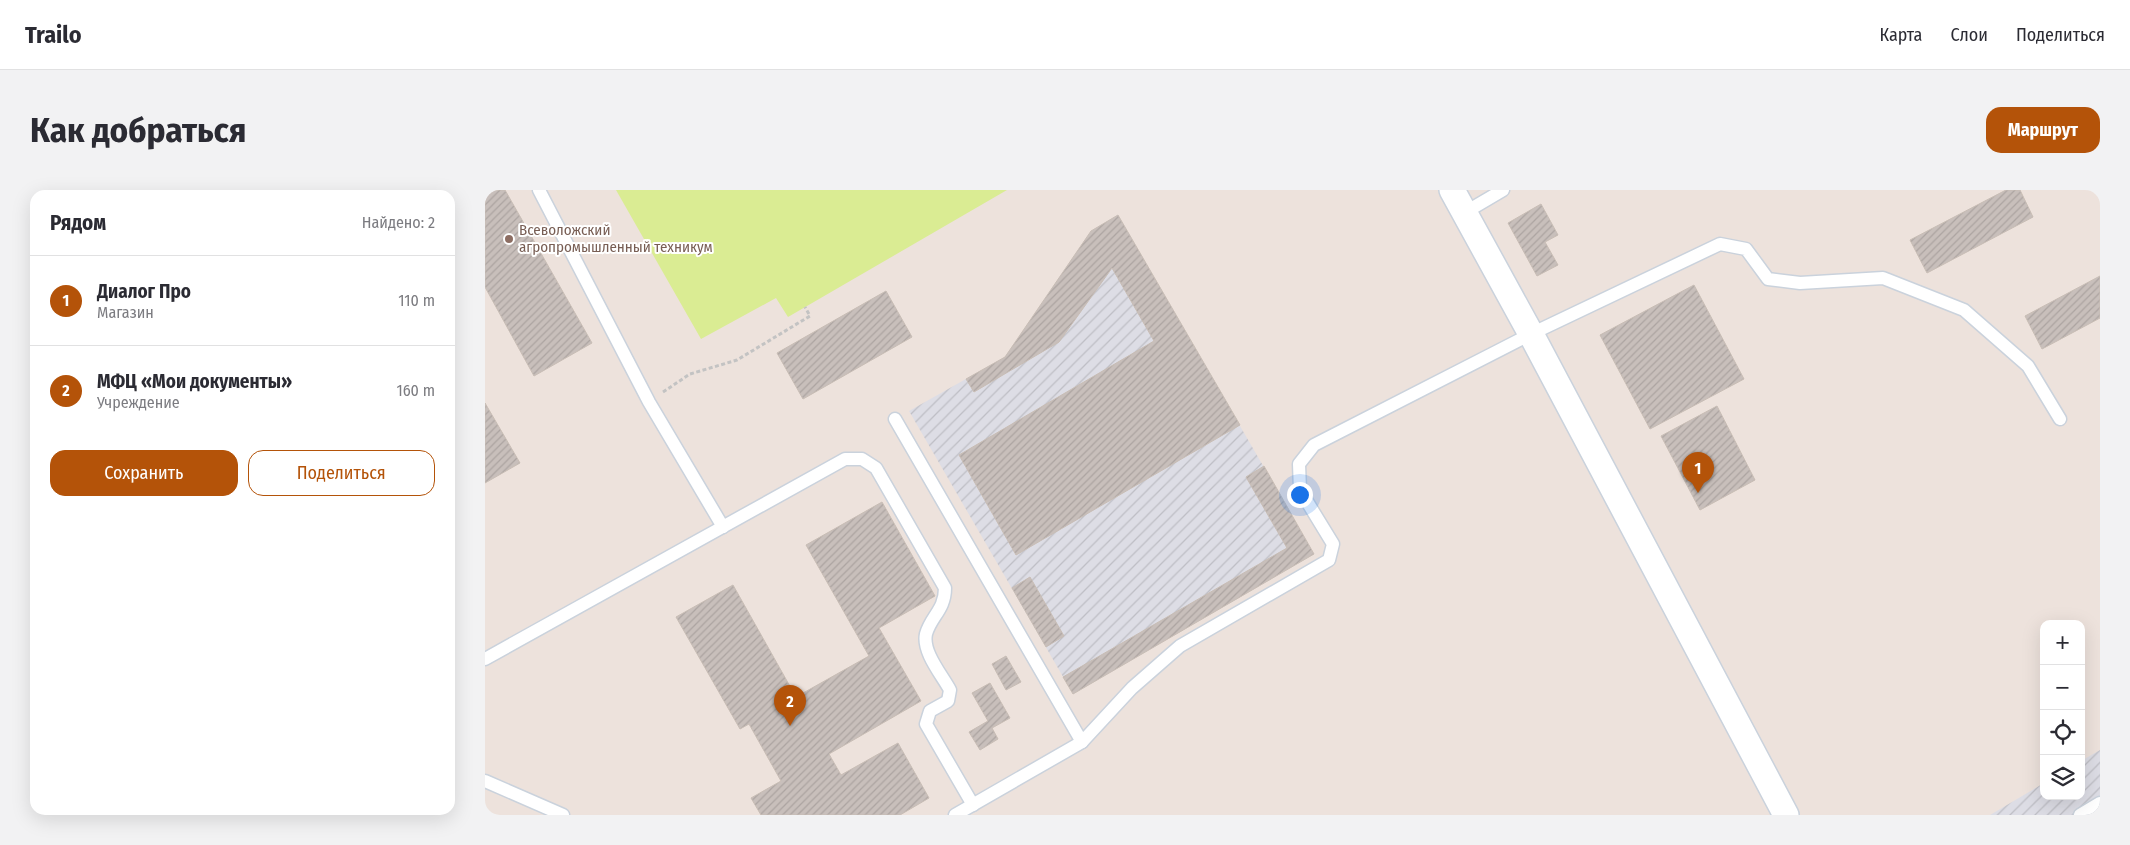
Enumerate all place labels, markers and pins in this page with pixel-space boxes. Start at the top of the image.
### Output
place label: Всеволожский агропромышленный техникум [519,221,713,256]
marker: Всеволожский агропромышленный техникум [503,233,515,245]
pin: 1 [1682,452,1714,493]
pin: 2 [774,685,806,726]

